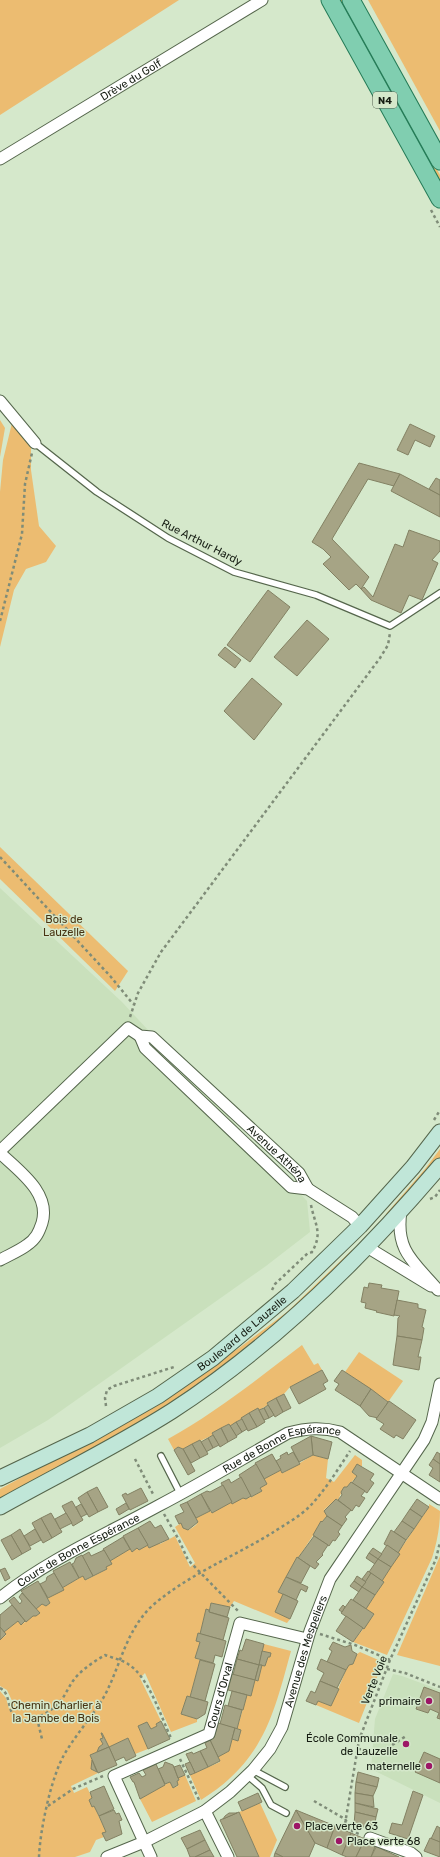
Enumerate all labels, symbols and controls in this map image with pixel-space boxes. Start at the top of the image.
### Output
street label: Drève du Golf [98,56,165,104]
road number: N4 [373,92,397,108]
street label: Rue Arthur Hardy [159,516,244,568]
park label: Bois de Lauzelle [43,913,85,939]
street label: Avenue Athéna [244,1122,309,1185]
street label: Boulevard de Lauzelle [195,1293,290,1374]
street label: Rue de Bonne Espérance [220,1423,343,1476]
street label: Cours de Bonne Espérance [15,1511,142,1590]
street label: Avenue des Mespeliers [282,1593,330,1709]
street label: Verte Voie [359,1654,390,1707]
street label: Cours d'Orval [205,1661,236,1730]
place label: primaire [379,1695,421,1708]
marker: primaire [424,1696,434,1706]
park label: Chemin Charlier à la Jambe de Bois [11,1699,101,1725]
place label: École Communale de Lauzelle [306,1732,398,1758]
marker: École Communale de Lauzelle [401,1739,411,1749]
place label: maternelle [366,1760,421,1773]
marker: maternelle [424,1761,434,1771]
place label: Place verte 63 [305,1820,378,1833]
marker: Place verte 63 [292,1821,302,1831]
place label: Place verte 68 [347,1835,420,1848]
marker: Place verte 68 [334,1836,344,1846]

